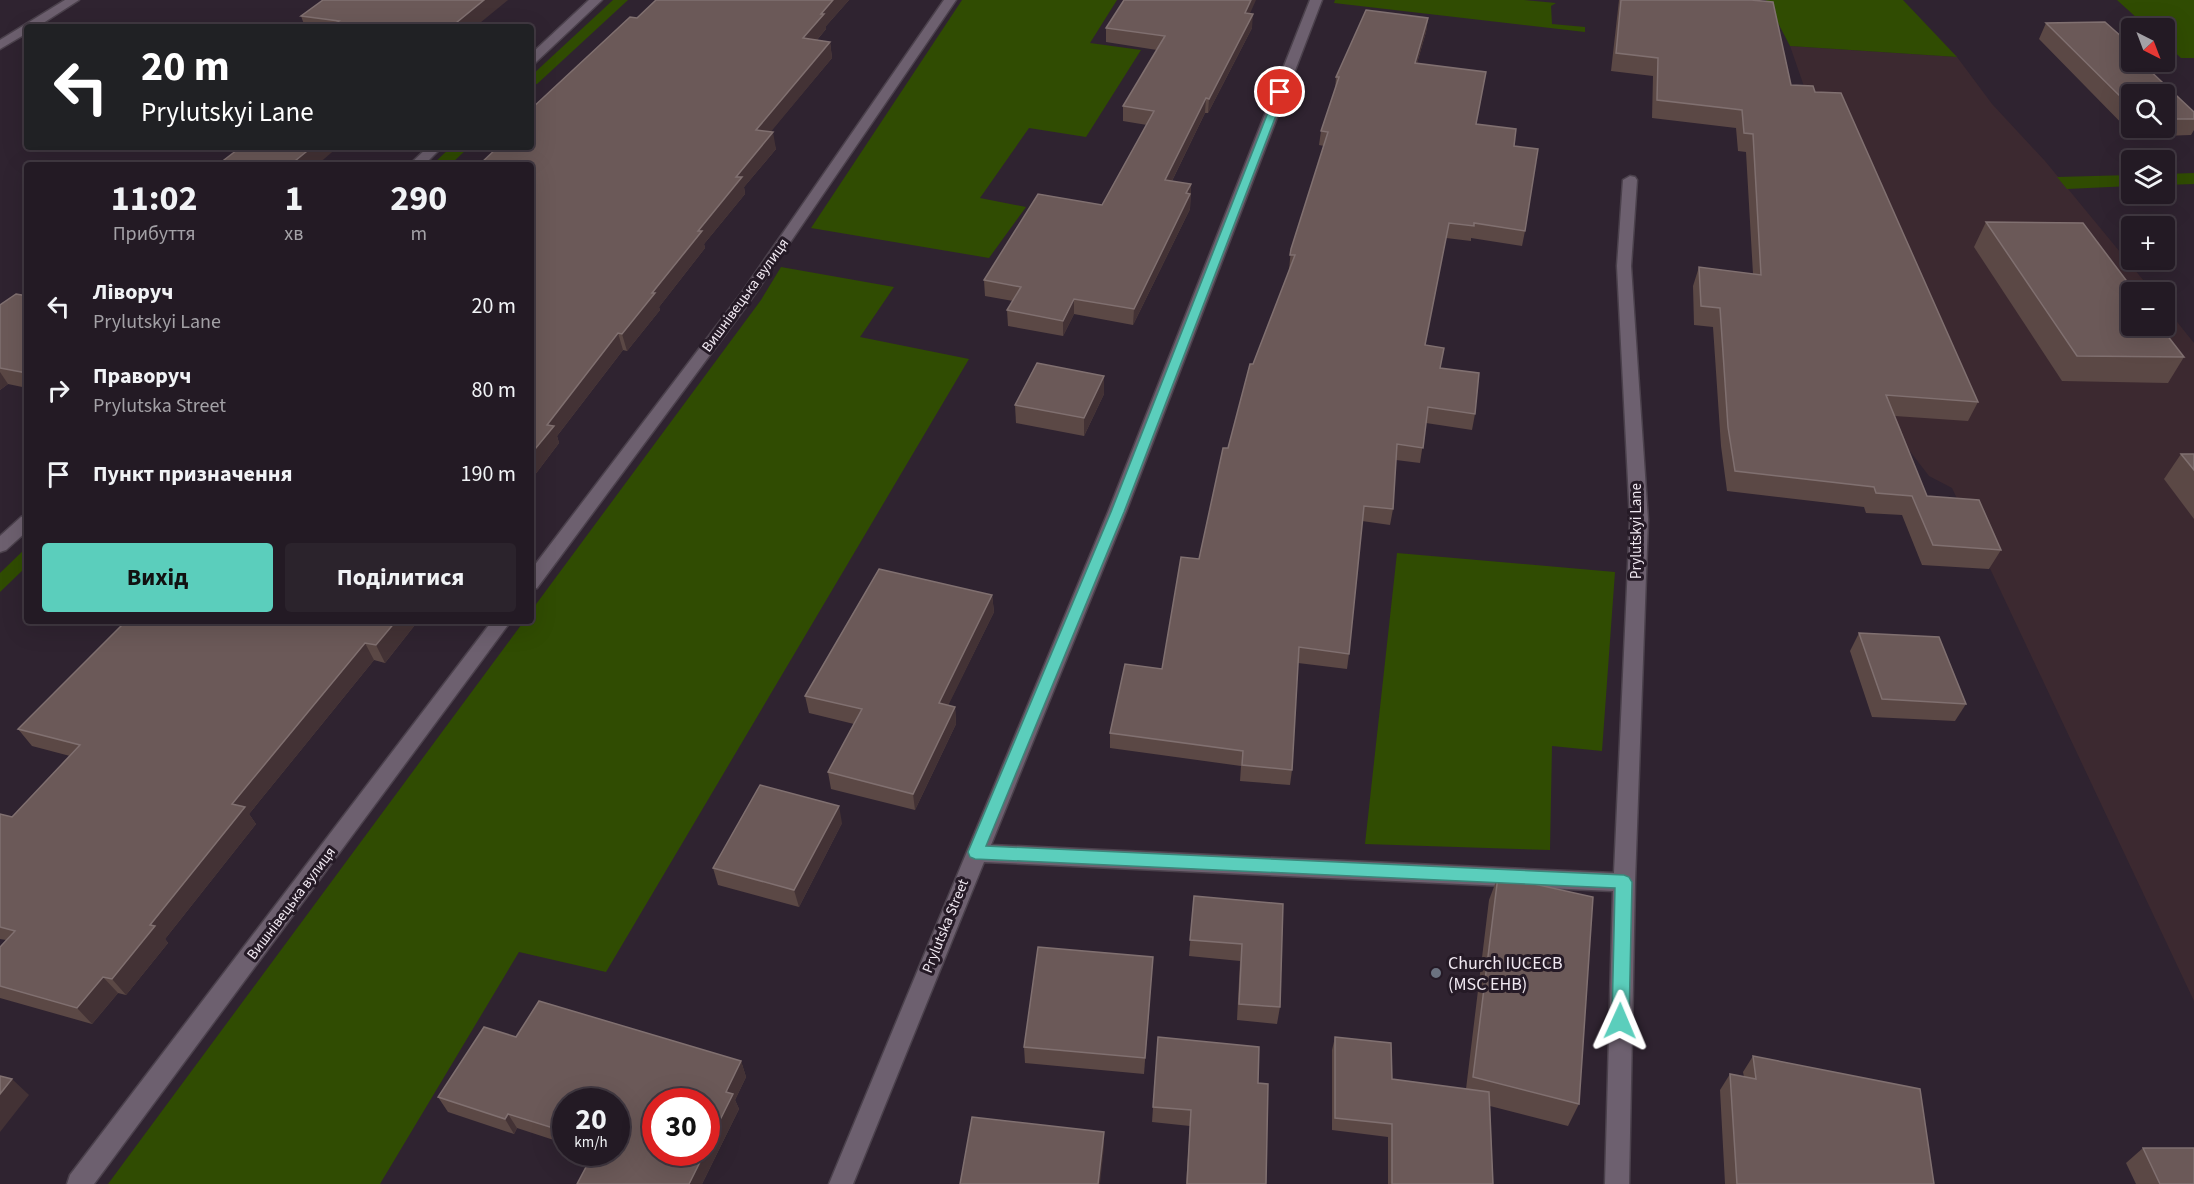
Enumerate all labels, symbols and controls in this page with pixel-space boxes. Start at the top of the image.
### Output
north arrow [2121,18,2175,72]
map controls [2121,18,2175,336]
text: 20 m [141,37,230,97]
icon: left [42,48,120,126]
pin [1254,66,1305,117]
icon: arrive [1263,75,1296,108]
button: search [2121,84,2175,138]
text: Prylutskyi Lane [141,93,314,132]
button: layers [2121,150,2175,204]
text: 11:02 [111,173,198,224]
text: 1 [284,173,303,224]
text: 290 [390,173,447,224]
button: + [2121,216,2175,270]
text: Прибуття [113,220,196,248]
text: хв [284,220,303,248]
text: m [410,220,427,248]
street label: Вишнівецька вулиця [697,234,794,357]
text: Ліворуч [93,276,173,308]
button: − [2121,282,2175,336]
icon: left [42,290,75,323]
text: 20 m [471,290,516,322]
text: Prylutskyi Lane [93,308,221,336]
text: Праворуч [93,360,191,392]
icon: right [42,374,75,407]
text: 80 m [471,374,516,406]
text: Prylutska Street [93,392,226,420]
icon: arrive [42,458,75,491]
text: Пункт призначення [93,458,293,490]
text: 190 m [461,458,516,490]
street label: Prylutskyi Lane [1626,483,1647,579]
button: Вихід [42,543,273,612]
button: Поділитися [285,543,516,612]
street label: Вишнівецька вулиця [242,843,341,964]
street label: Prylutska Street [917,876,974,976]
place label: Church IUCECB (MSC EHB) [1448,951,1563,997]
marker: Church IUCECB (MSC EHB) [1429,966,1443,980]
position arrow [1588,989,1652,1053]
speed limit sign: 30 [642,1088,720,1166]
text: 20 [575,1098,607,1141]
text: km/h [574,1132,608,1153]

